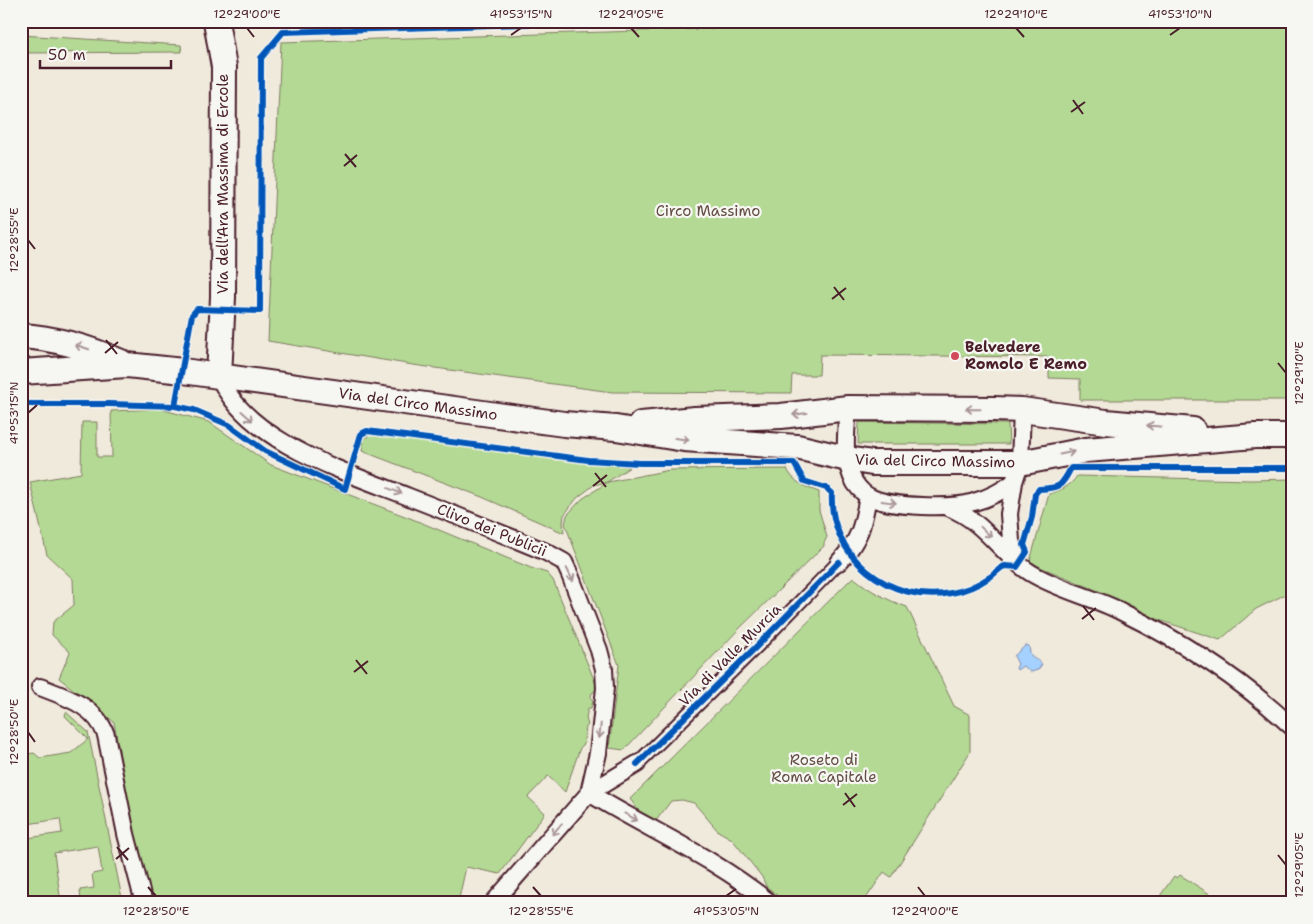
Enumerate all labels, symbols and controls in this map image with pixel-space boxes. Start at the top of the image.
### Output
text: 12°29'00"E [214,6,280,22]
text: 41°53'15"N [489,6,553,22]
text: 12°29'05"E [598,6,664,22]
text: 12°29'10"E [984,6,1048,22]
text: 41°53'10"N [1148,6,1212,22]
scale bar [40,38,171,70]
text: 50 m [48,45,86,65]
street label: Via dell'Ara Massima di Ercole [213,74,233,294]
park label: Circo Massimo [656,201,760,221]
text: 12°28'55"E [6,208,22,272]
place label: Belvedere Romolo E Remo [965,337,1087,374]
text: 12°29'10"E [1291,341,1307,405]
one-way arrow [75,342,90,351]
marker: Belvedere Romolo E Remo [949,350,961,362]
text: 41°53'15"N [6,381,22,445]
street label: Via del Circo Massimo [337,383,499,425]
one-way arrow [965,404,981,413]
one-way arrow [792,409,808,419]
one-way arrow [240,410,253,422]
one-way arrow [1146,421,1162,431]
one-way arrow [673,434,689,444]
one-way arrow [1059,448,1075,457]
street label: Via del Circo Massimo [855,450,1015,472]
one-way arrow [387,487,402,496]
one-way arrow [881,498,897,508]
street label: Clivo dei Publicii [434,499,550,561]
one-way arrow [980,526,993,538]
one-way arrow [565,567,575,582]
street label: Via di Valle Murcia [674,599,786,711]
text: 12°28'50"E [6,699,22,765]
one-way arrow [595,722,605,738]
park label: Roseto di Roma Capitale [771,750,877,787]
one-way arrow [623,813,638,822]
one-way arrow [551,823,562,836]
text: 12°29'05"E [1291,832,1307,898]
text: 12°28'50"E [123,903,189,919]
text: 12°28'55"E [509,903,573,919]
text: 41°53'05"N [693,903,759,919]
text: 12°29'00"E [892,903,958,919]

